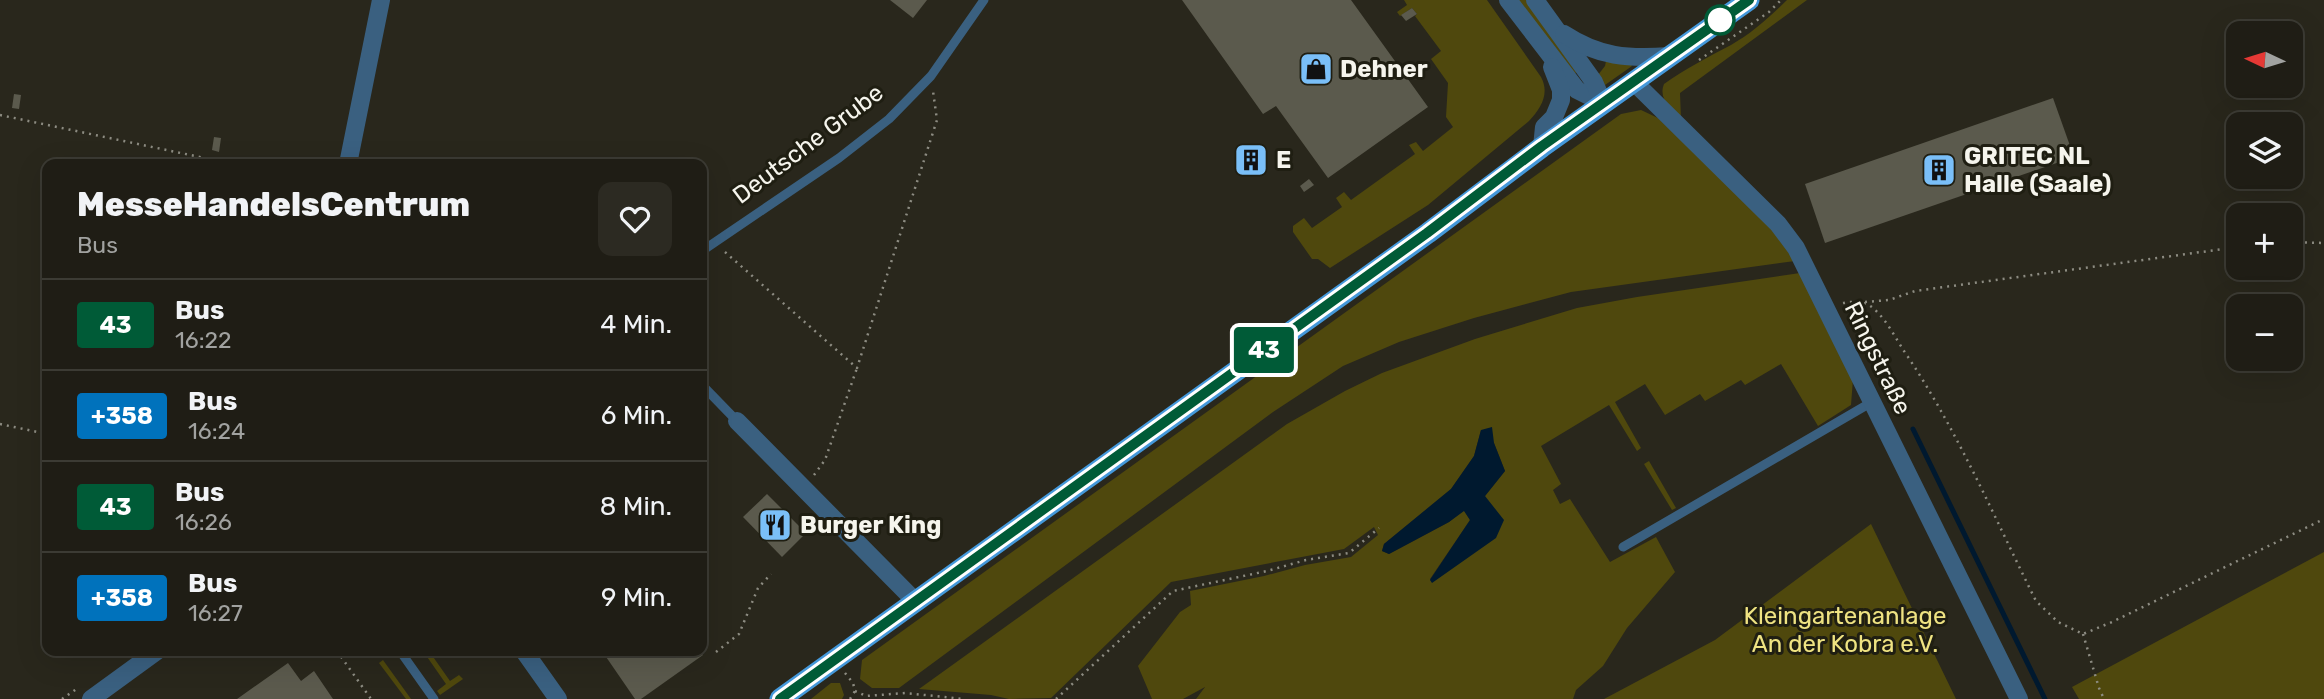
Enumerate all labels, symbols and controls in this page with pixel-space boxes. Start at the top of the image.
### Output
unlabelled marker [1705,5,1735,35]
north arrow [2226,21,2303,98]
map controls [2226,21,2303,371]
shop icon: Dehner [1297,50,1335,88]
place label: Dehner [1340,55,1428,83]
street label: Deutsche Grube [727,78,889,210]
button: layers [2226,112,2303,189]
building icon: E [1232,141,1270,179]
place label: GRITEC NL Halle (Saale) [1964,142,2111,198]
place label: E [1276,146,1291,174]
building icon: GRITEC NL Halle (Saale) [1920,151,1958,189]
button: heart [598,182,672,256]
text: MesseHandelsCentrum [77,185,470,224]
button: + [2226,203,2303,280]
text: Bus [77,231,118,259]
button: − [2226,294,2303,371]
text: Bus [175,295,224,326]
street label: Ringstraße [1839,297,1917,419]
text: 4 Min. [600,309,672,340]
text: 43 [99,311,132,339]
text: 16:22 [175,326,232,354]
line badge: 43 [1232,327,1296,373]
text: 43 [1248,336,1280,364]
text: Bus [188,386,237,417]
text: 6 Min. [601,400,672,431]
text: +358 [91,402,153,430]
text: 16:24 [188,417,245,445]
text: Bus [175,477,224,508]
text: 8 Min. [600,491,672,522]
text: 43 [99,493,132,521]
restaurant icon: Burger King [756,506,794,544]
text: 16:26 [175,508,232,536]
place label: Burger King [800,511,942,539]
text: Bus [188,568,237,599]
text: 9 Min. [601,582,672,613]
text: +358 [91,584,153,612]
text: 16:27 [188,599,243,627]
park label: Kleingartenanlage An der Kobra e.V. [1744,602,1946,658]

